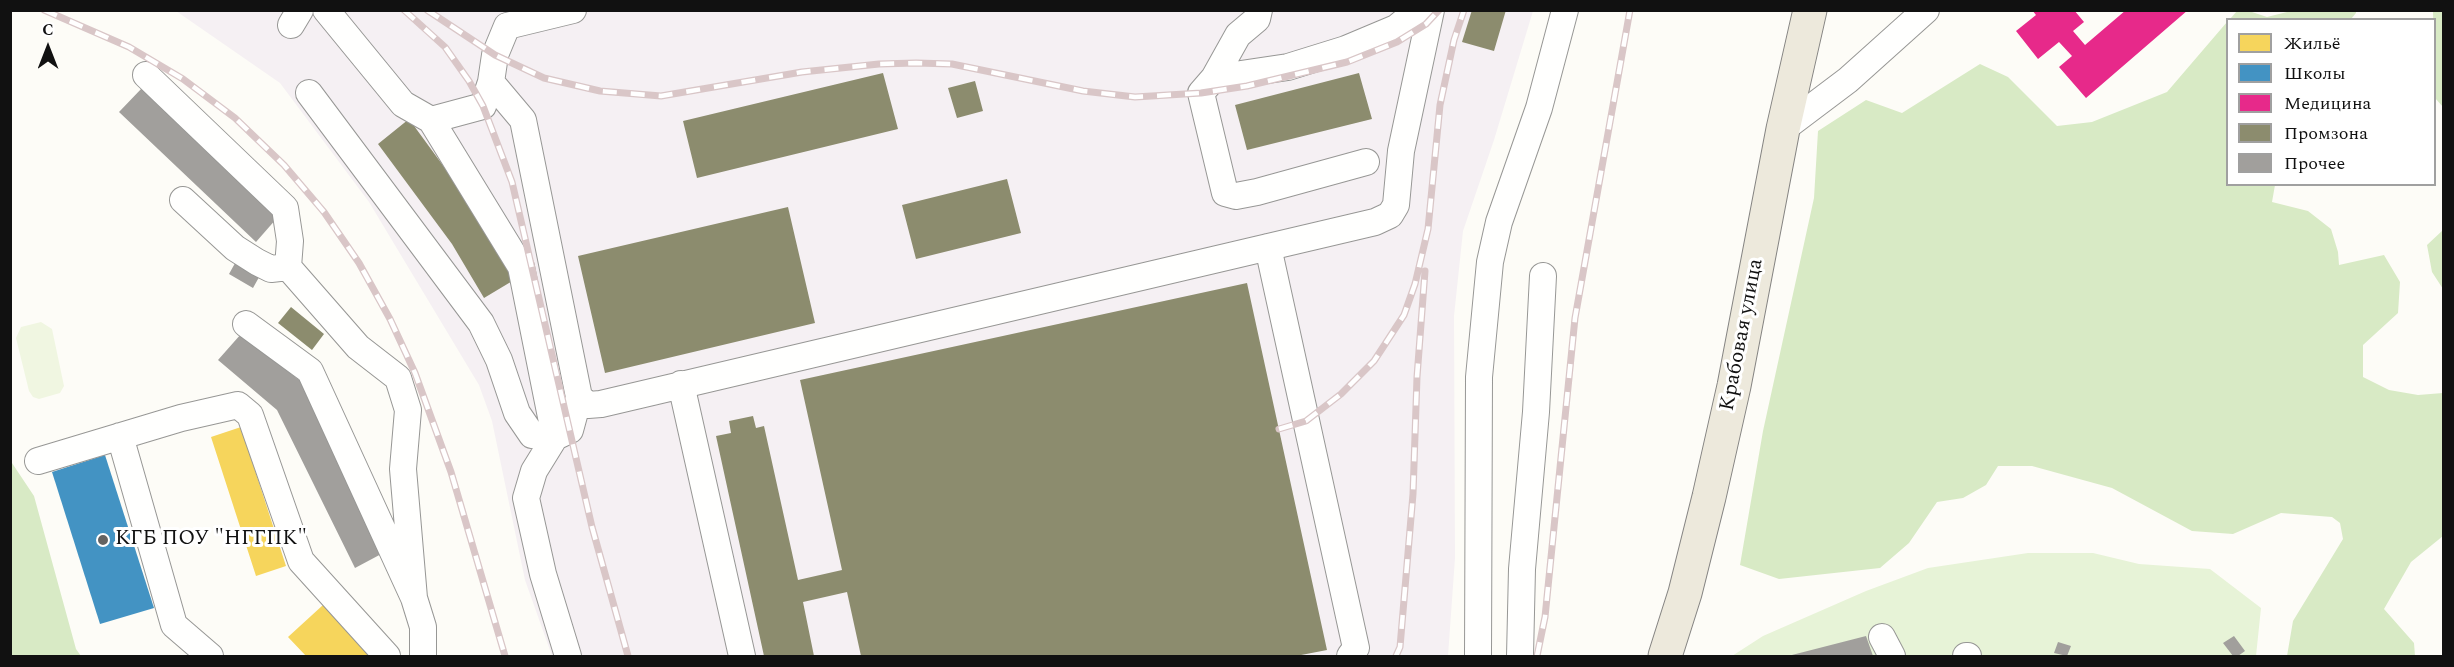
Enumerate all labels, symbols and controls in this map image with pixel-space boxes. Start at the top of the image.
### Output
north arrow [18,18,78,78]
text: С [42,18,54,42]
legend [2226,18,2436,186]
text: Жильё [2284,30,2340,57]
text: Школы [2284,60,2345,87]
text: Медицина [2284,90,2371,117]
text: Промзона [2284,120,2368,147]
text: Прочее [2284,150,2345,177]
street label: Крабовая улица [1716,257,1770,413]
place label: КГБ ПОУ "НГГПК" [115,527,307,553]
marker: КГБ ПОУ "НГГПК" [96,533,110,547]

